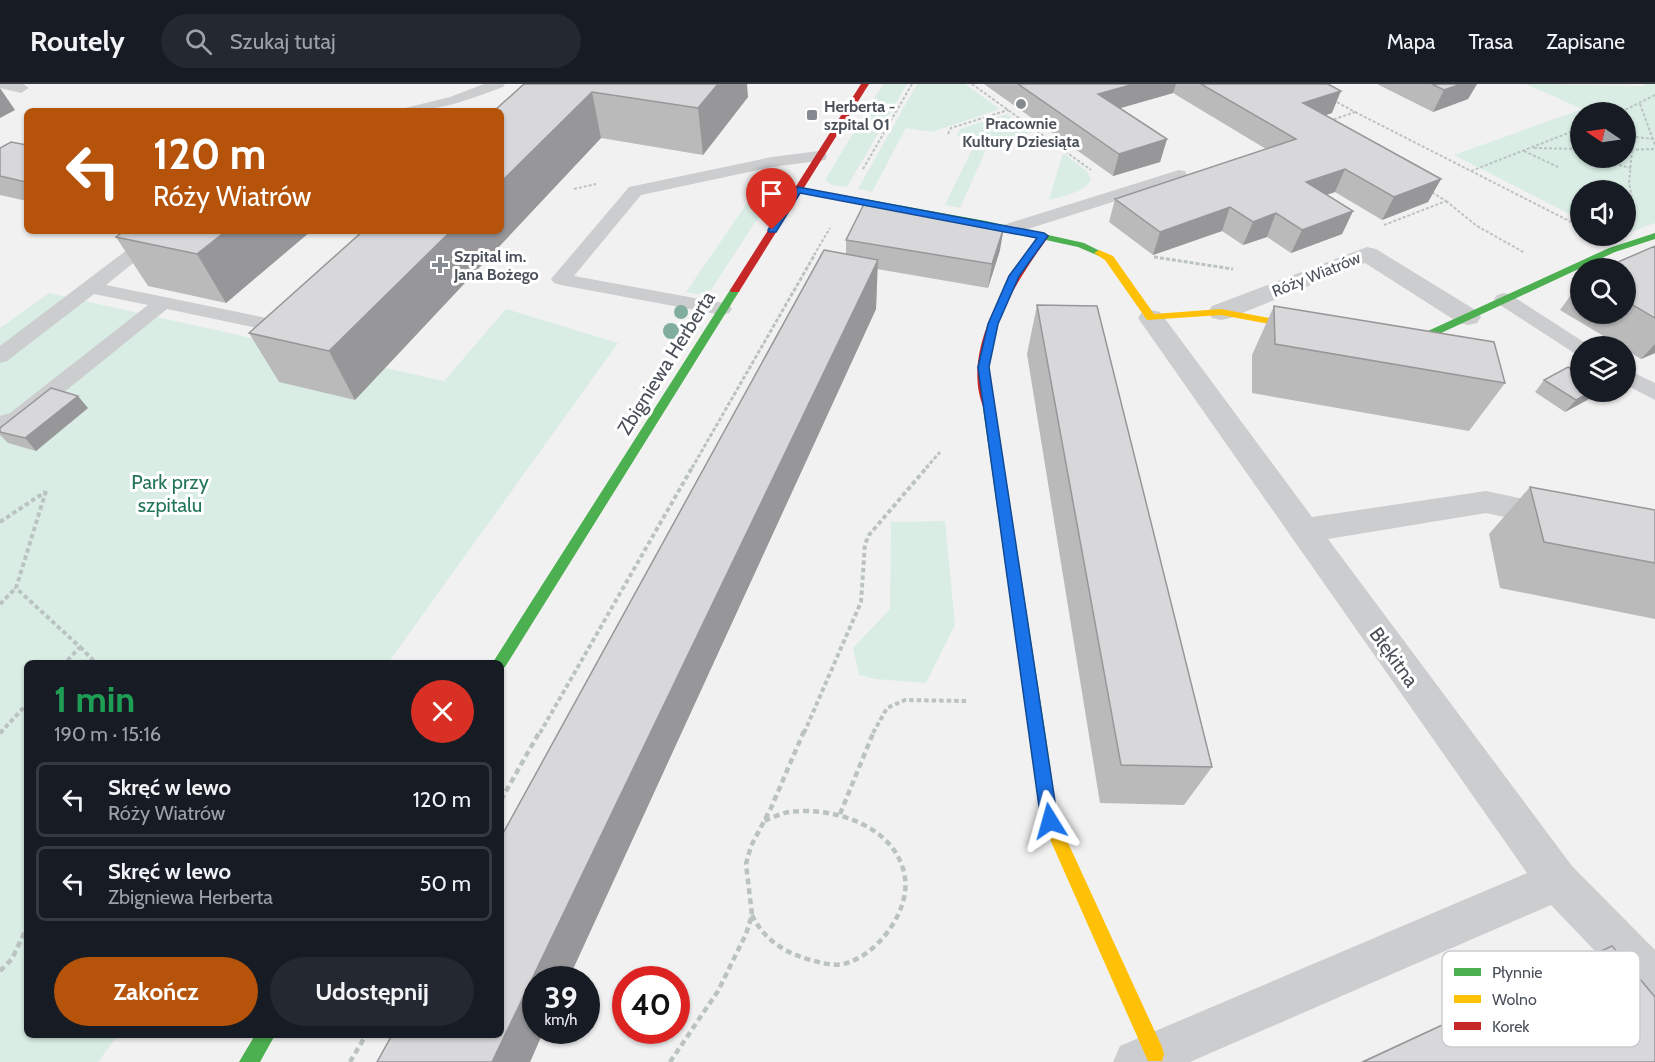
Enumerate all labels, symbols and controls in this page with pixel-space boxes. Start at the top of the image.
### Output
search box [161,14,581,68]
text: Routely [30,24,125,58]
icon: search [182,25,215,58]
text: Szukaj tutaj [230,28,336,55]
text: Mapa [1387,29,1435,54]
text: Trasa [1468,29,1513,54]
text: Zapisane [1546,29,1625,54]
place label: Herberta - szpital 01 [824,97,895,134]
marker: Pracownie Kultury Dziesiąta [1014,97,1028,111]
north arrow [1570,102,1636,168]
map controls [1570,102,1636,402]
marker: Herberta - szpital 01 [805,108,819,122]
place label: Pracownie Kultury Dziesiąta [962,114,1080,151]
text: 120 m [153,128,266,180]
icon: left [54,132,132,210]
pin [746,168,797,230]
icon: arrive [755,177,788,210]
text: Róży Wiatrów [153,180,311,213]
button: sound [1570,180,1636,246]
place label: Szpital im. Jana Bożego [453,247,539,284]
street label: Róży Wiatrów [1269,248,1364,301]
marker: Szpital im. Jana Bożego [431,256,449,274]
button: search [1570,258,1636,324]
street label: Zbigniewa Herberta [612,286,720,439]
button: layers [1570,336,1636,402]
park label: Park przy szpitalu [131,470,209,517]
street label: Błękitna [1364,623,1424,692]
text: 1 min [54,677,135,721]
button: close [411,680,474,743]
text: 190 m · 15:16 [54,722,161,746]
text: Skręć w lewo [108,774,231,801]
icon: left [57,783,90,816]
text: 120 m [413,786,471,813]
position arrow [1018,789,1082,853]
text: Róży Wiatrów [108,801,225,825]
text: Skręć w lewo [108,858,231,885]
icon: left [57,867,90,900]
text: 50 m [419,870,471,897]
text: Zbigniewa Herberta [108,885,273,909]
legend [1442,951,1640,1047]
button: Zakończ [54,957,258,1026]
button: Udostępnij [270,957,474,1026]
text: Płynnie [1492,963,1542,982]
speed limit sign: 40 [612,966,690,1044]
text: 39 [544,979,578,1016]
text: Wolno [1492,990,1537,1009]
text: km/h [545,1011,577,1029]
text: Korek [1492,1017,1530,1036]

